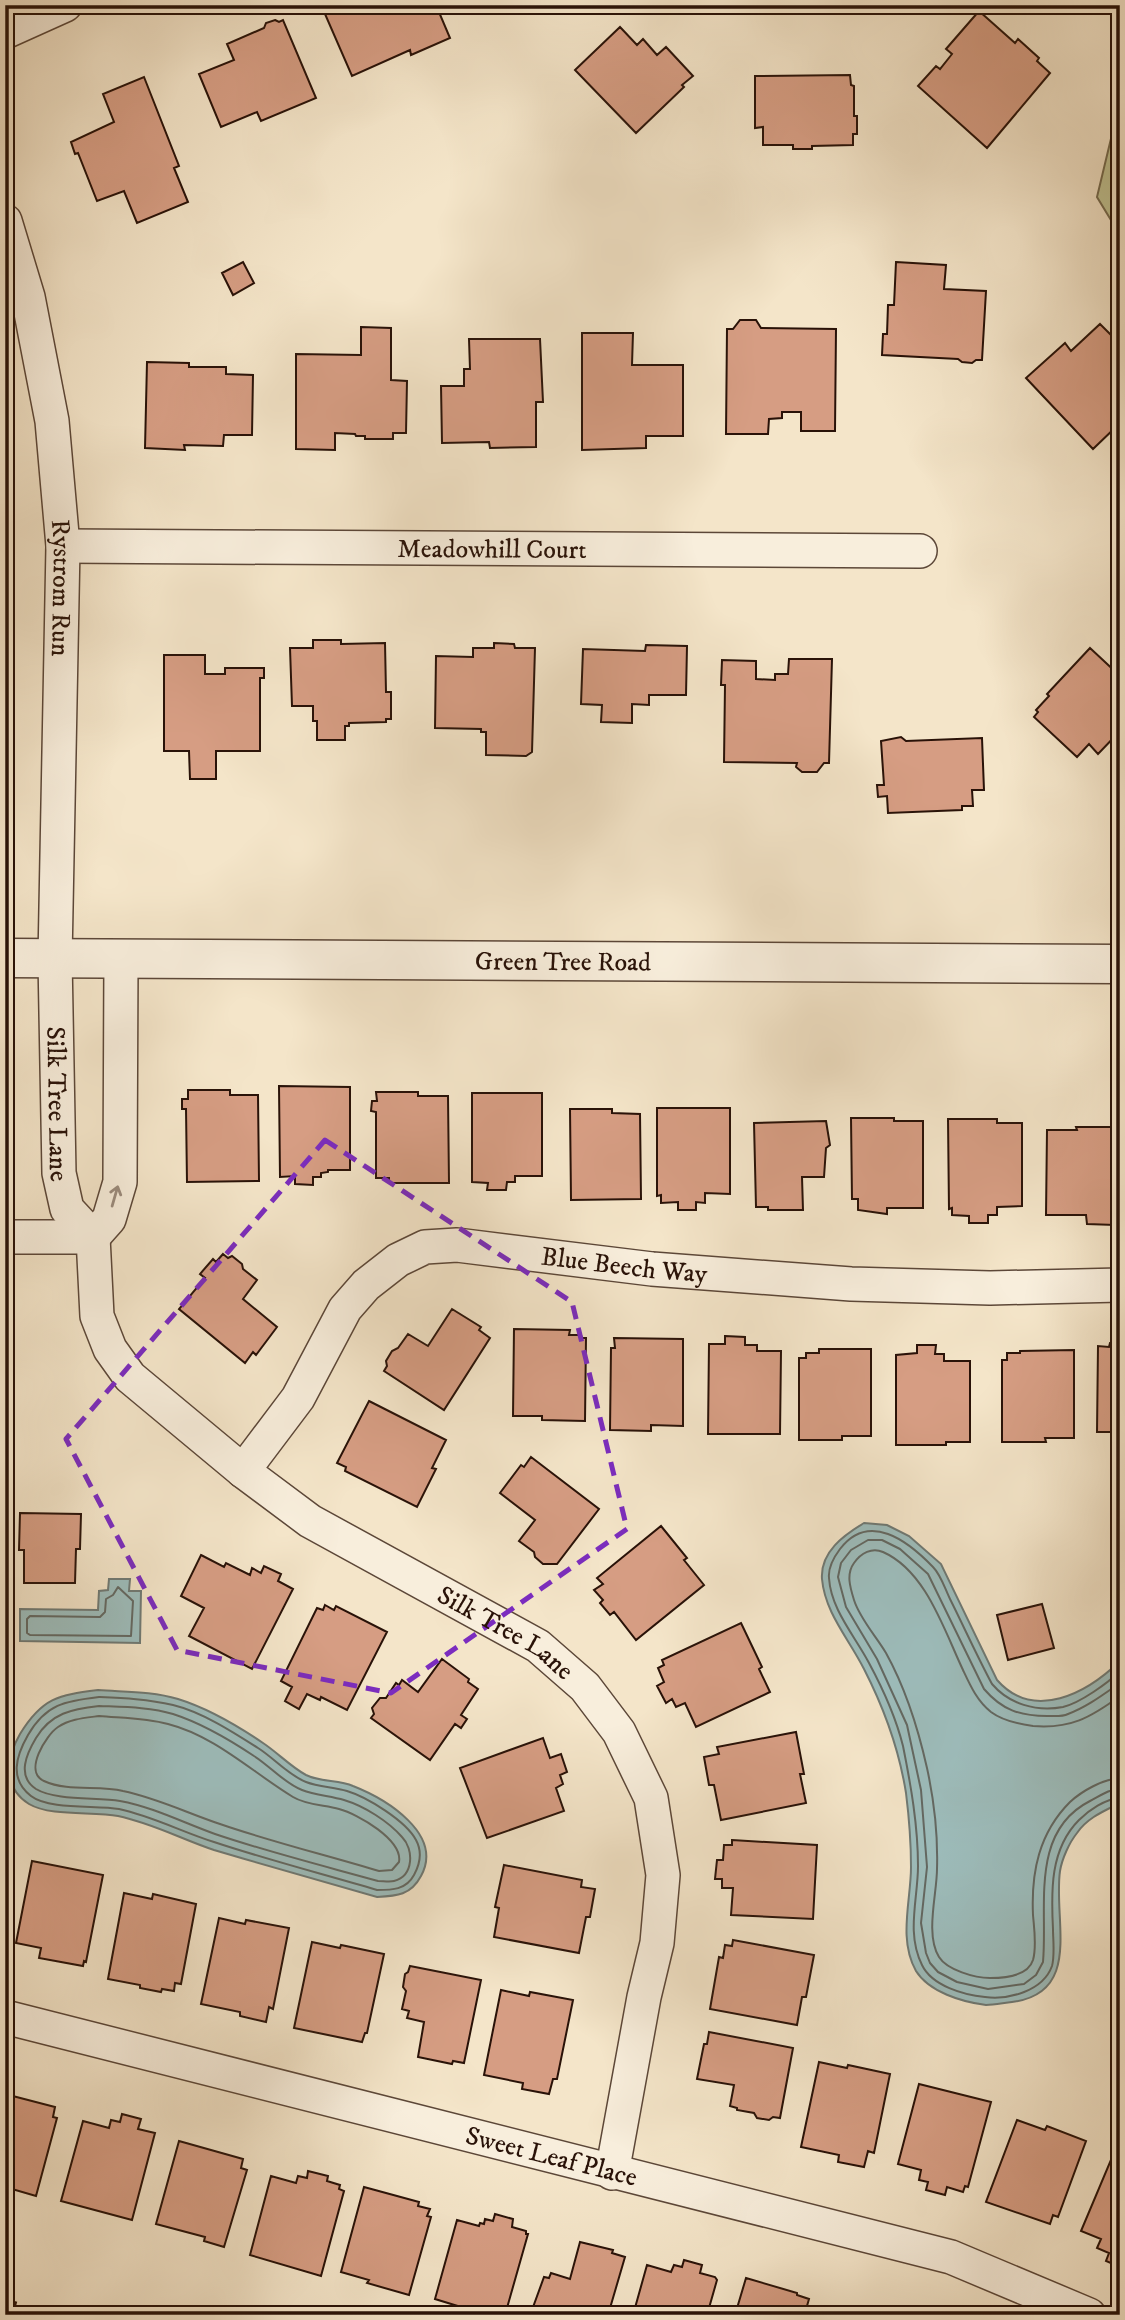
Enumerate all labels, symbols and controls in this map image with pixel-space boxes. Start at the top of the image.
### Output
street label: Rystrom Run [43,518,78,657]
street label: Meadowhill Court [397,533,587,567]
street label: Green Tree Road [475,946,651,979]
street label: Silk Tree Lane [38,1026,75,1185]
one-way arrow [110,1185,123,1207]
street label: Blue Beech Way [539,1240,709,1291]
street label: Silk Tree Lane [431,1579,580,1688]
street label: Sweet Leaf Place [462,2120,641,2195]

